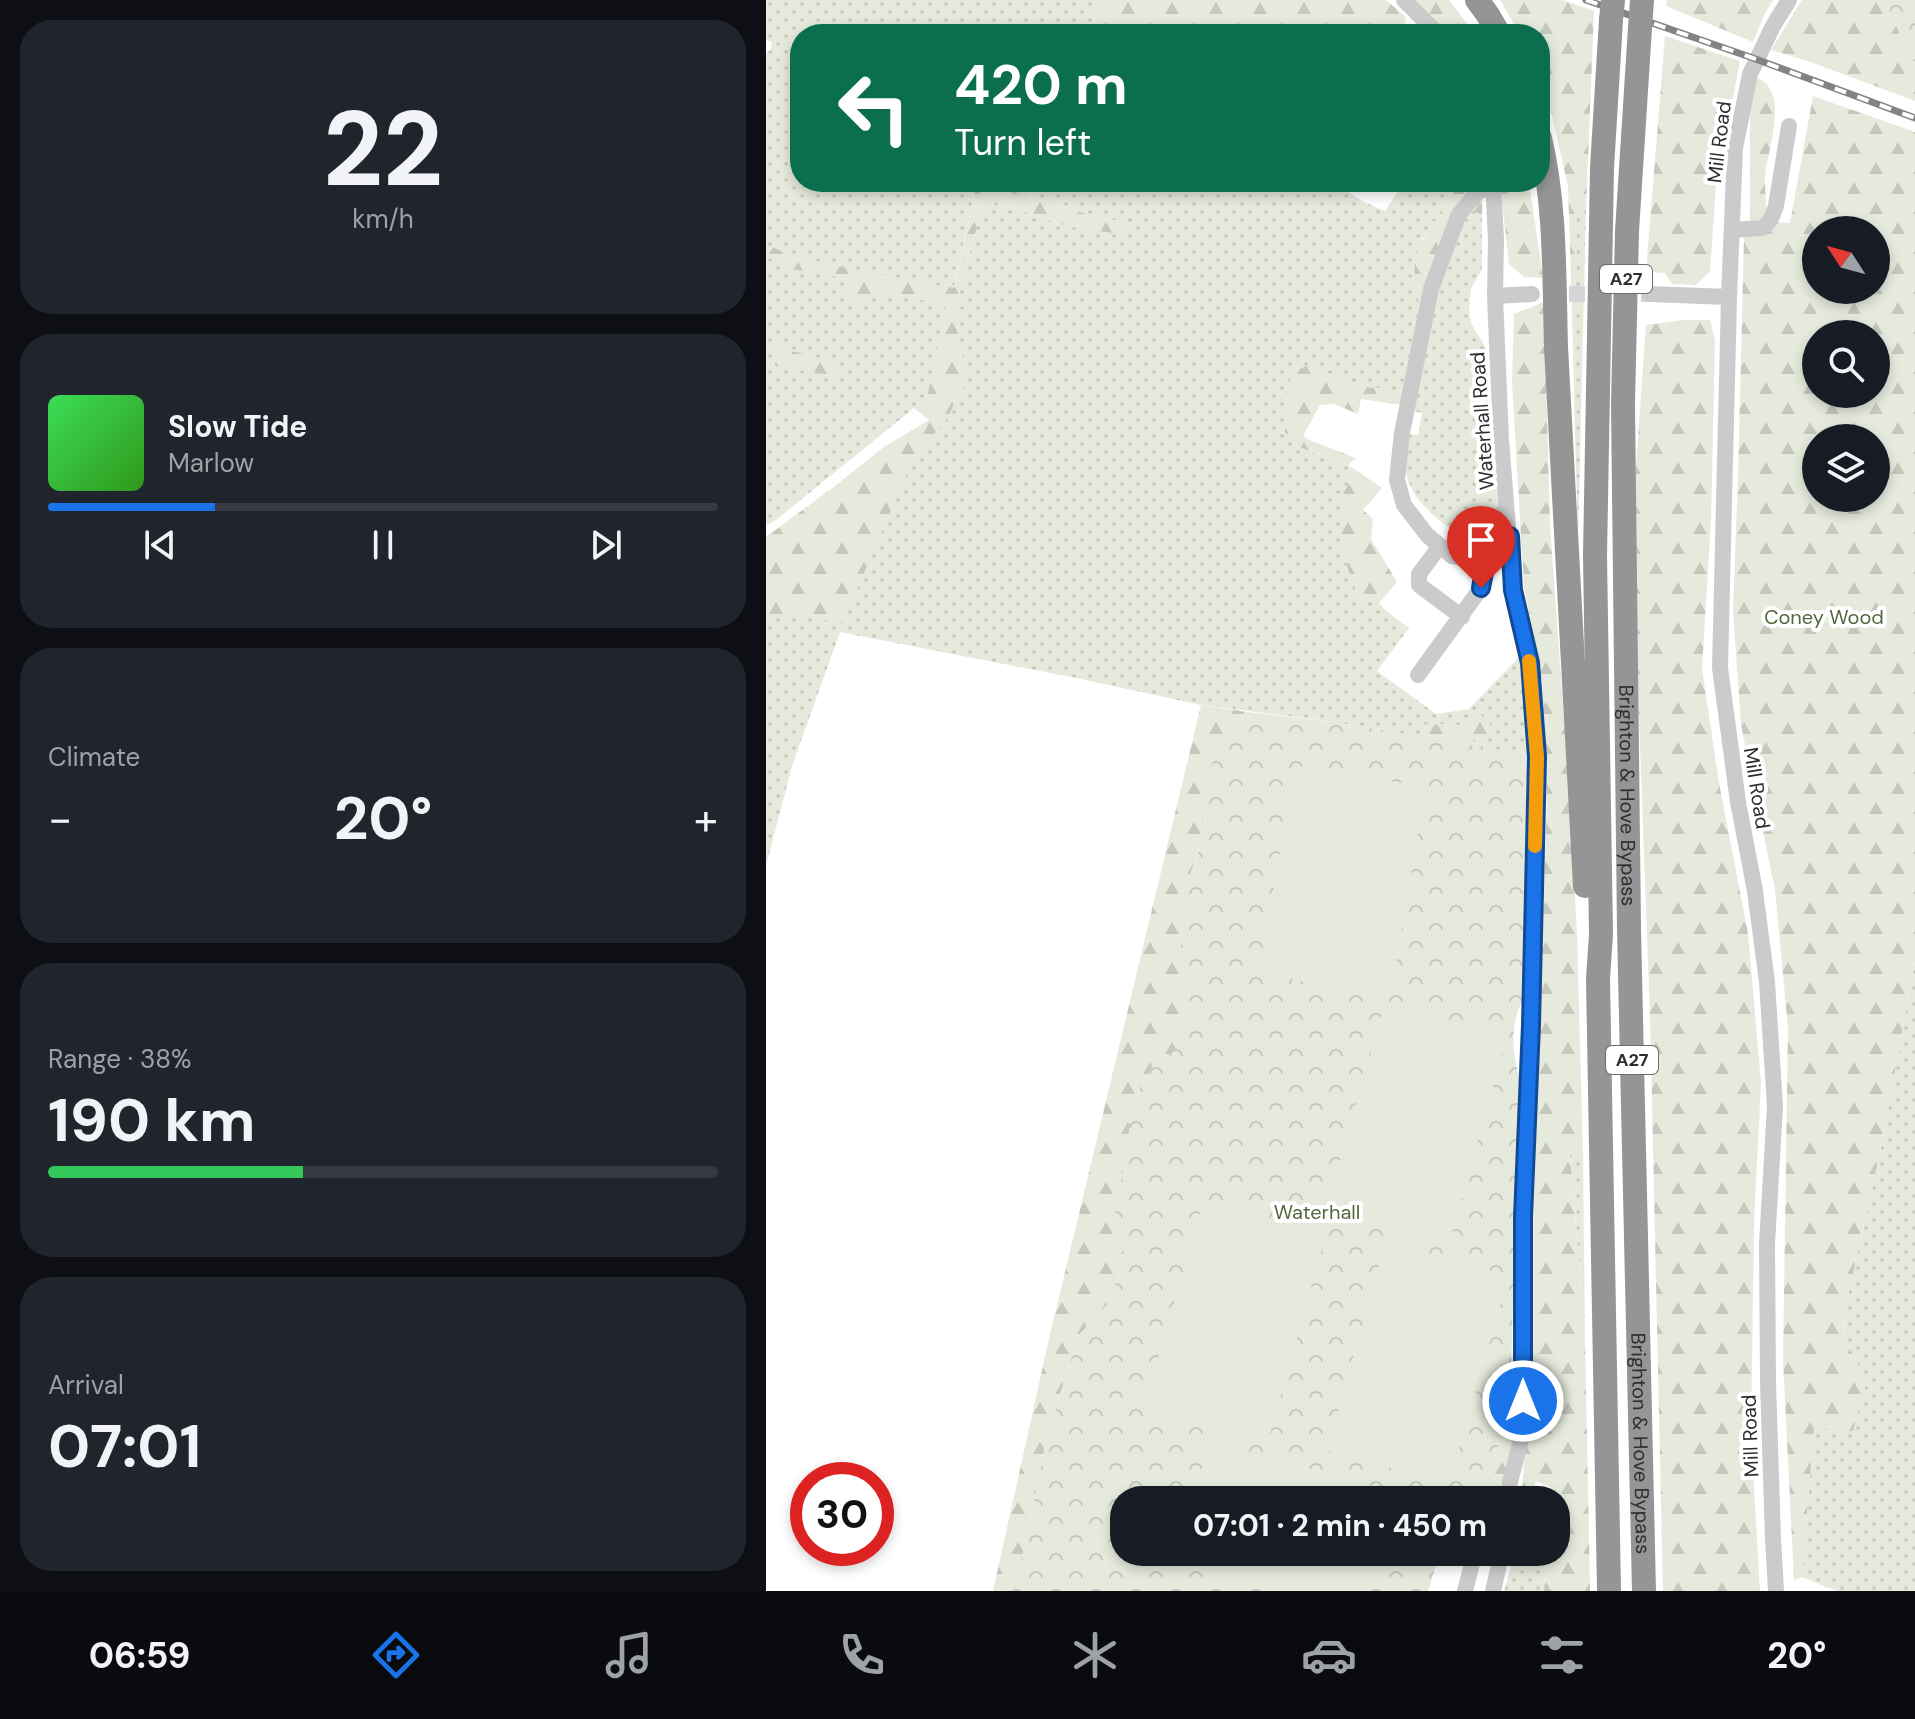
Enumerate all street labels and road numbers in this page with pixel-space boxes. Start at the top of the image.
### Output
street label: Mill Road [1701,100,1737,184]
road number: A27 [1600,265,1652,293]
street label: Waterhall Road [1464,351,1500,491]
street label: Brighton & Hove Bypass [1613,685,1642,906]
street label: Mill Road [1738,745,1776,831]
road number: A27 [1606,1046,1658,1074]
street label: Brighton & Hove Bypass [1625,1332,1656,1554]
street label: Mill Road [1736,1394,1764,1478]

